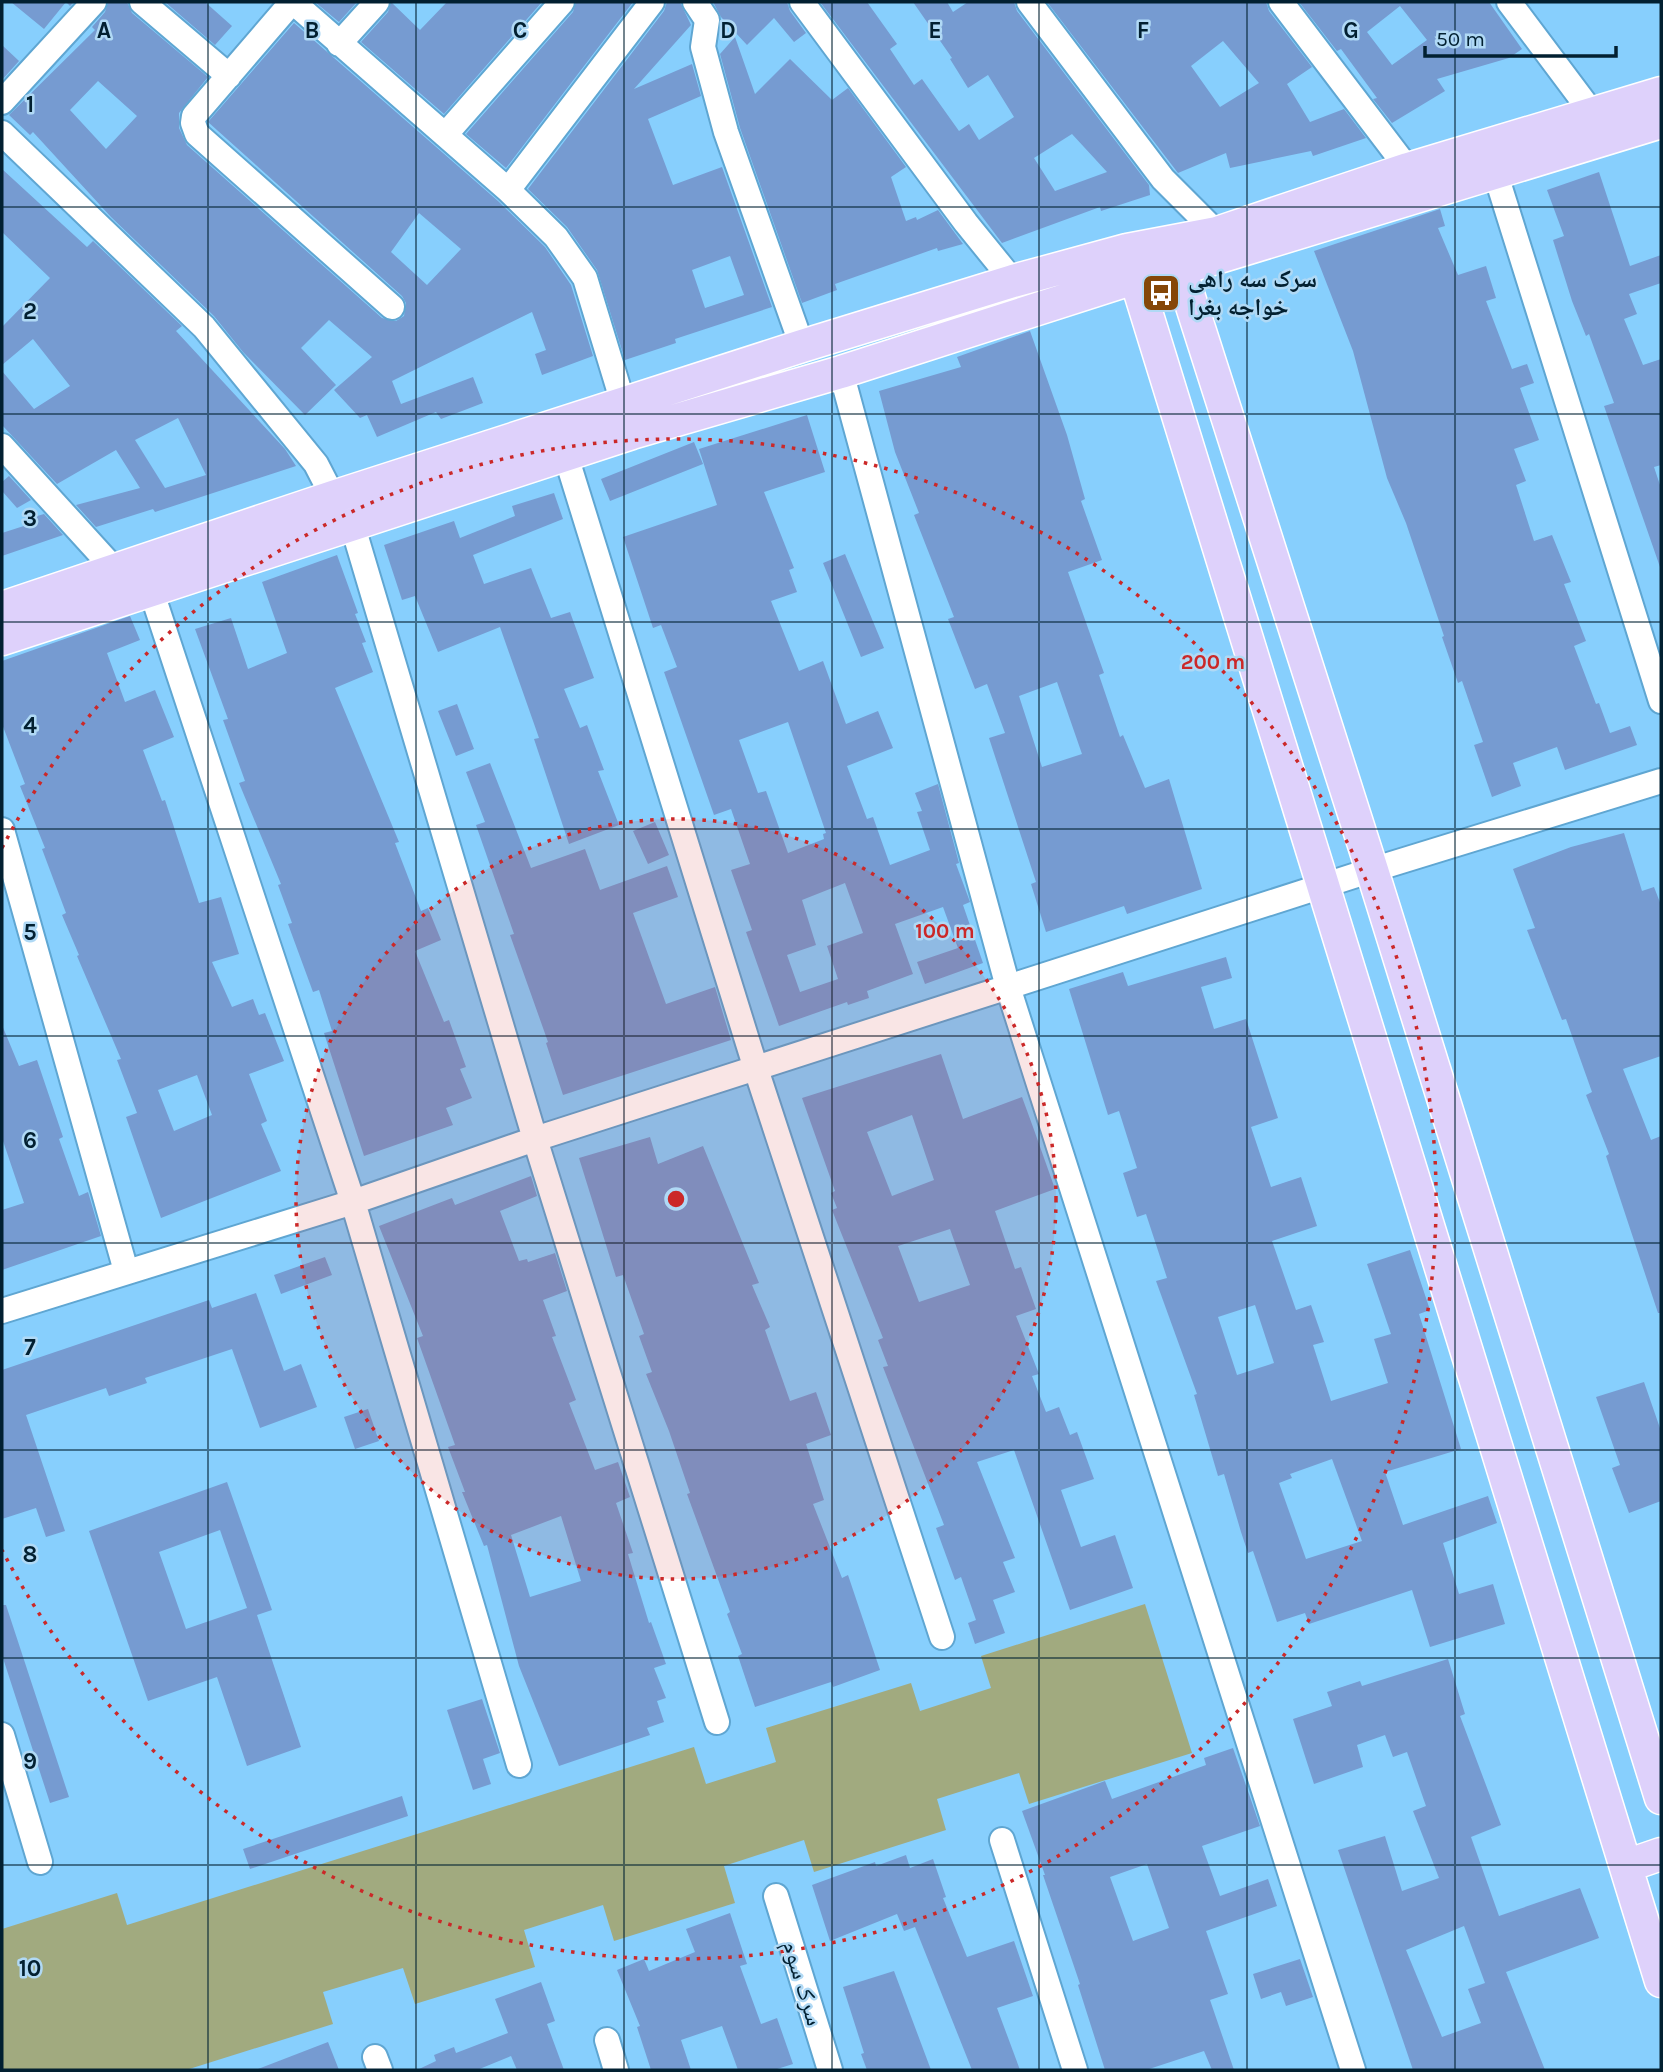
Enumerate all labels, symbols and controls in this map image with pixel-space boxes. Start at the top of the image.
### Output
scale bar [1425,14,1616,58]
text: A [97,17,111,44]
text: B [305,17,319,44]
text: C [513,17,527,44]
text: D [720,17,736,44]
text: E [928,17,942,44]
text: F [1137,17,1149,44]
text: G [1343,17,1359,44]
text: 50 m [1436,27,1485,51]
text: 1 [26,91,34,118]
place label: سرک سه راهی خواجه بغرا [1188,265,1317,321]
bus stop icon: سرک سه راهی خواجه بغرا [1140,272,1182,314]
text: 2 [23,298,37,325]
text: 3 [23,505,37,532]
text: 200 m [1181,650,1245,674]
text: 4 [23,712,37,739]
text: 5 [23,919,37,946]
text: 100 m [915,919,975,943]
text: 6 [23,1127,37,1154]
centre of rings [664,1187,688,1211]
text: 7 [24,1334,36,1361]
text: 8 [23,1541,37,1568]
text: 9 [23,1748,37,1775]
street label: سرک سوم [775,1937,829,2029]
text: 10 [19,1955,41,1982]

